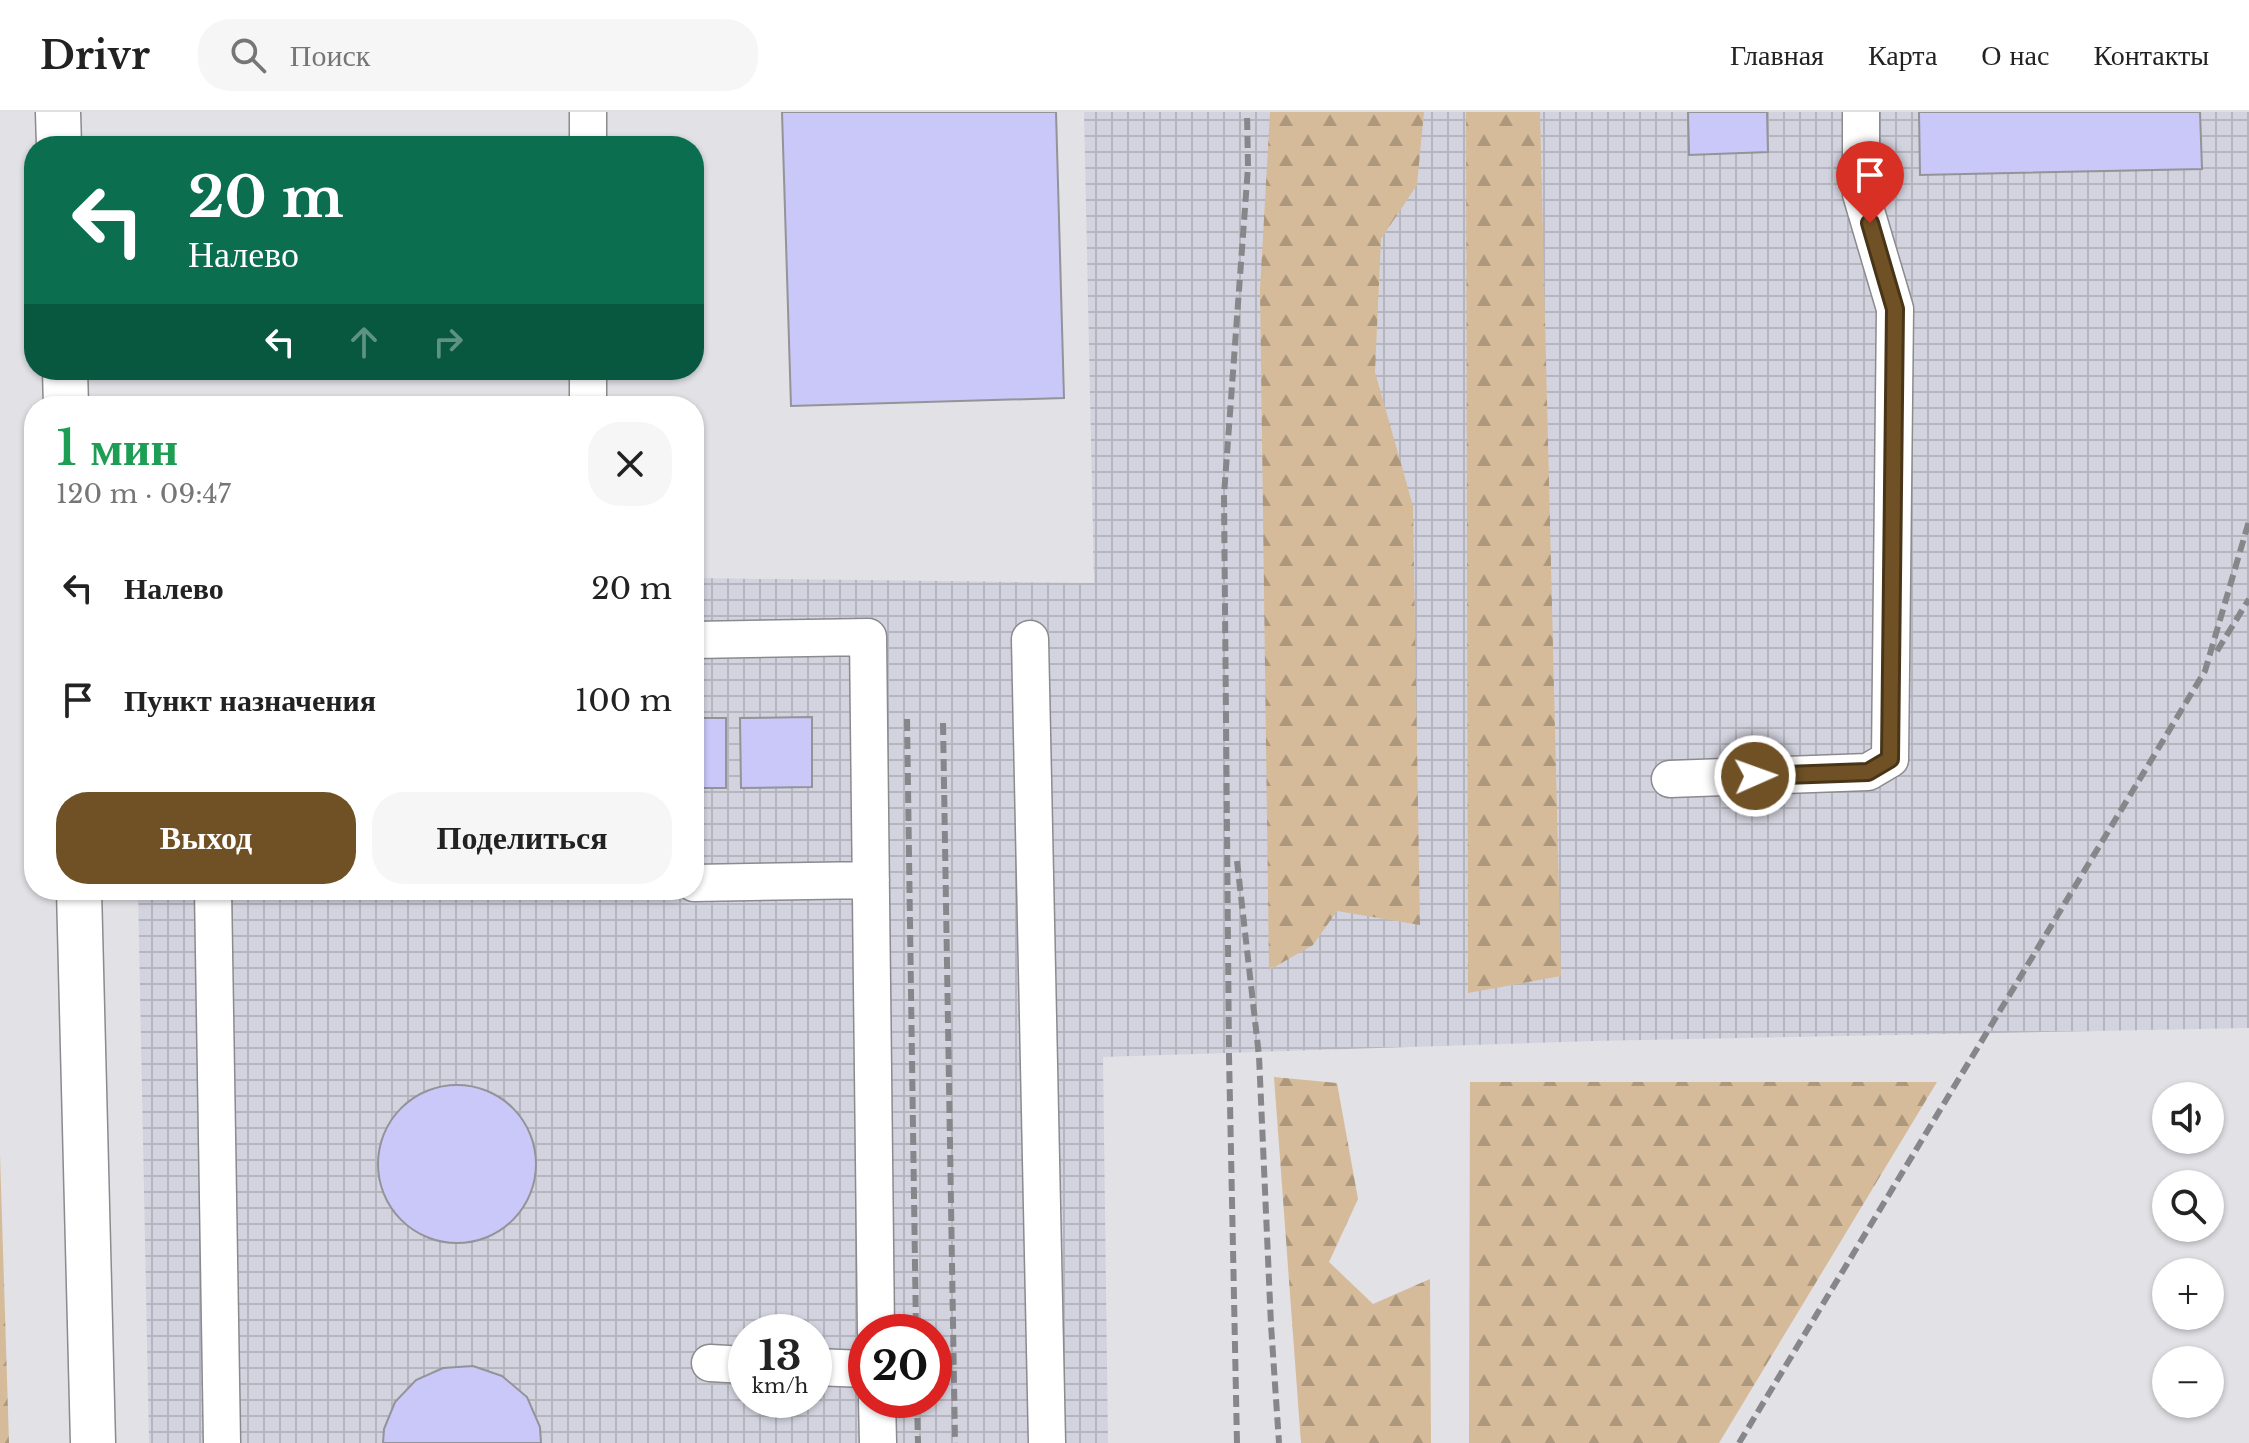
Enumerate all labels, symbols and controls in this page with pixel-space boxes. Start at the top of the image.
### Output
search box [198,19,758,91]
text: Drivr [40,32,150,79]
icon: search [226,33,270,77]
text: Поиск [290,37,370,74]
text: Главная [1730,38,1824,73]
text: Карта [1868,38,1937,73]
text: О нас [1981,38,2049,73]
text: Контакты [2093,38,2209,73]
pin [1836,141,1904,223]
icon: arrive [1848,153,1892,197]
text: 20 m [188,163,344,232]
icon: left [56,168,160,272]
text: Налево [188,232,299,277]
icon: left [258,320,302,364]
icon: ahead [342,320,386,364]
icon: right [426,320,470,364]
text: 1 мин [56,418,178,478]
button: close [588,422,672,506]
text: 120 m · 09:47 [56,478,231,510]
icon: left [56,566,100,610]
text: Налево [124,570,224,607]
text: 20 m [591,570,672,607]
icon: arrive [56,678,100,722]
text: Пункт назначения [124,682,376,719]
text: 100 m [575,682,672,719]
position arrow [1713,734,1797,818]
button: Выход [56,792,356,884]
button: Поделиться [372,792,672,884]
map controls [2152,1082,2224,1418]
button: sound [2152,1082,2224,1154]
button: search [2152,1170,2224,1242]
button: + [2152,1258,2224,1330]
speed limit sign: 20 [848,1314,952,1418]
text: 13 [759,1331,801,1381]
button: − [2152,1346,2224,1418]
text: km/h [752,1374,808,1398]

